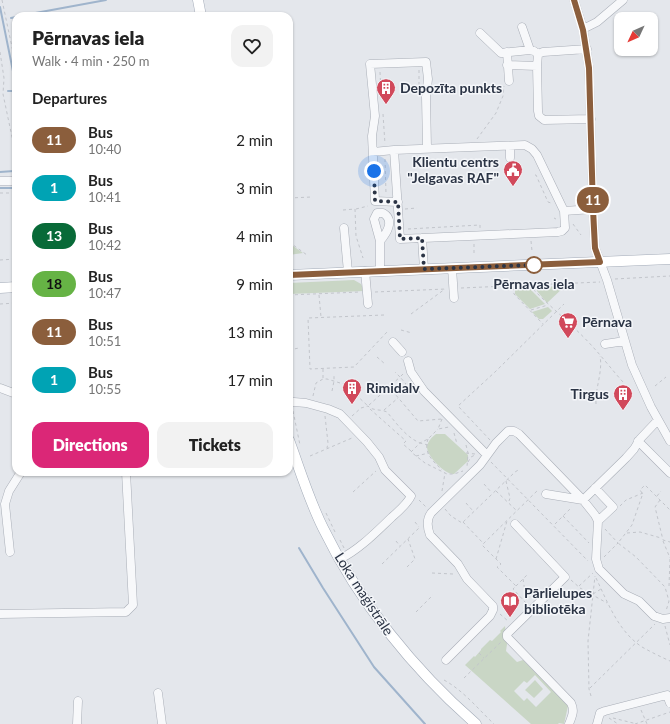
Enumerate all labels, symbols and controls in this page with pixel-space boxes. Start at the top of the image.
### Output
north arrow [614,12,658,56]
map controls [614,12,658,56]
button: heart [231,25,273,67]
text: Pērnavas iela [32,26,144,49]
text: Walk · 4 min · 250 m [32,53,150,69]
building icon: Depozīta punkts [375,77,397,105]
place label: Depozīta punkts [400,79,502,96]
text: Departures [32,89,107,107]
text: Bus [88,123,113,141]
text: 11 [46,131,62,148]
text: 2 min [236,131,273,149]
text: 10:40 [88,141,121,157]
place label: Klientu centrs "Jelgavas RAF" [407,153,499,186]
public building icon: Klientu centrs "Jelgavas RAF" [502,159,524,187]
your location [364,161,384,181]
text: Bus [88,171,113,189]
text: 1 [50,179,58,196]
text: 3 min [236,179,273,197]
line badge: 11 [575,187,611,213]
text: 10:41 [88,189,121,205]
text: 11 [585,191,601,208]
text: Bus [88,219,113,237]
text: 13 [46,227,62,244]
text: 4 min [236,227,273,245]
text: 10:42 [88,237,121,253]
marker: Pērnavas iela [525,256,543,274]
text: Bus [88,267,113,285]
text: 18 [46,275,62,292]
text: 9 min [236,275,273,293]
place label: Pērnavas iela [493,275,575,292]
text: 10:47 [88,285,121,301]
supermarket icon: Pērnava [557,311,579,339]
place label: Pērnava [582,313,632,330]
text: Bus [88,315,113,333]
text: 11 [46,323,62,340]
text: 13 min [227,323,273,341]
text: 10:51 [88,333,121,349]
text: Bus [88,363,113,381]
text: 1 [50,371,58,388]
text: 17 min [227,371,273,389]
building icon: Rimidalv [341,377,363,405]
place label: Rimidalv [366,379,420,396]
text: 10:55 [88,381,121,397]
building icon: Tirgus [612,383,634,411]
place label: Tirgus [571,385,609,402]
button: Directions [32,422,149,468]
button: Tickets [157,422,273,468]
street label: Loka maģistrāle [331,549,397,638]
place label: Pārlielupes bibliotēka [524,584,592,617]
library icon: Pārlielupes bibliotēka [499,590,521,618]

